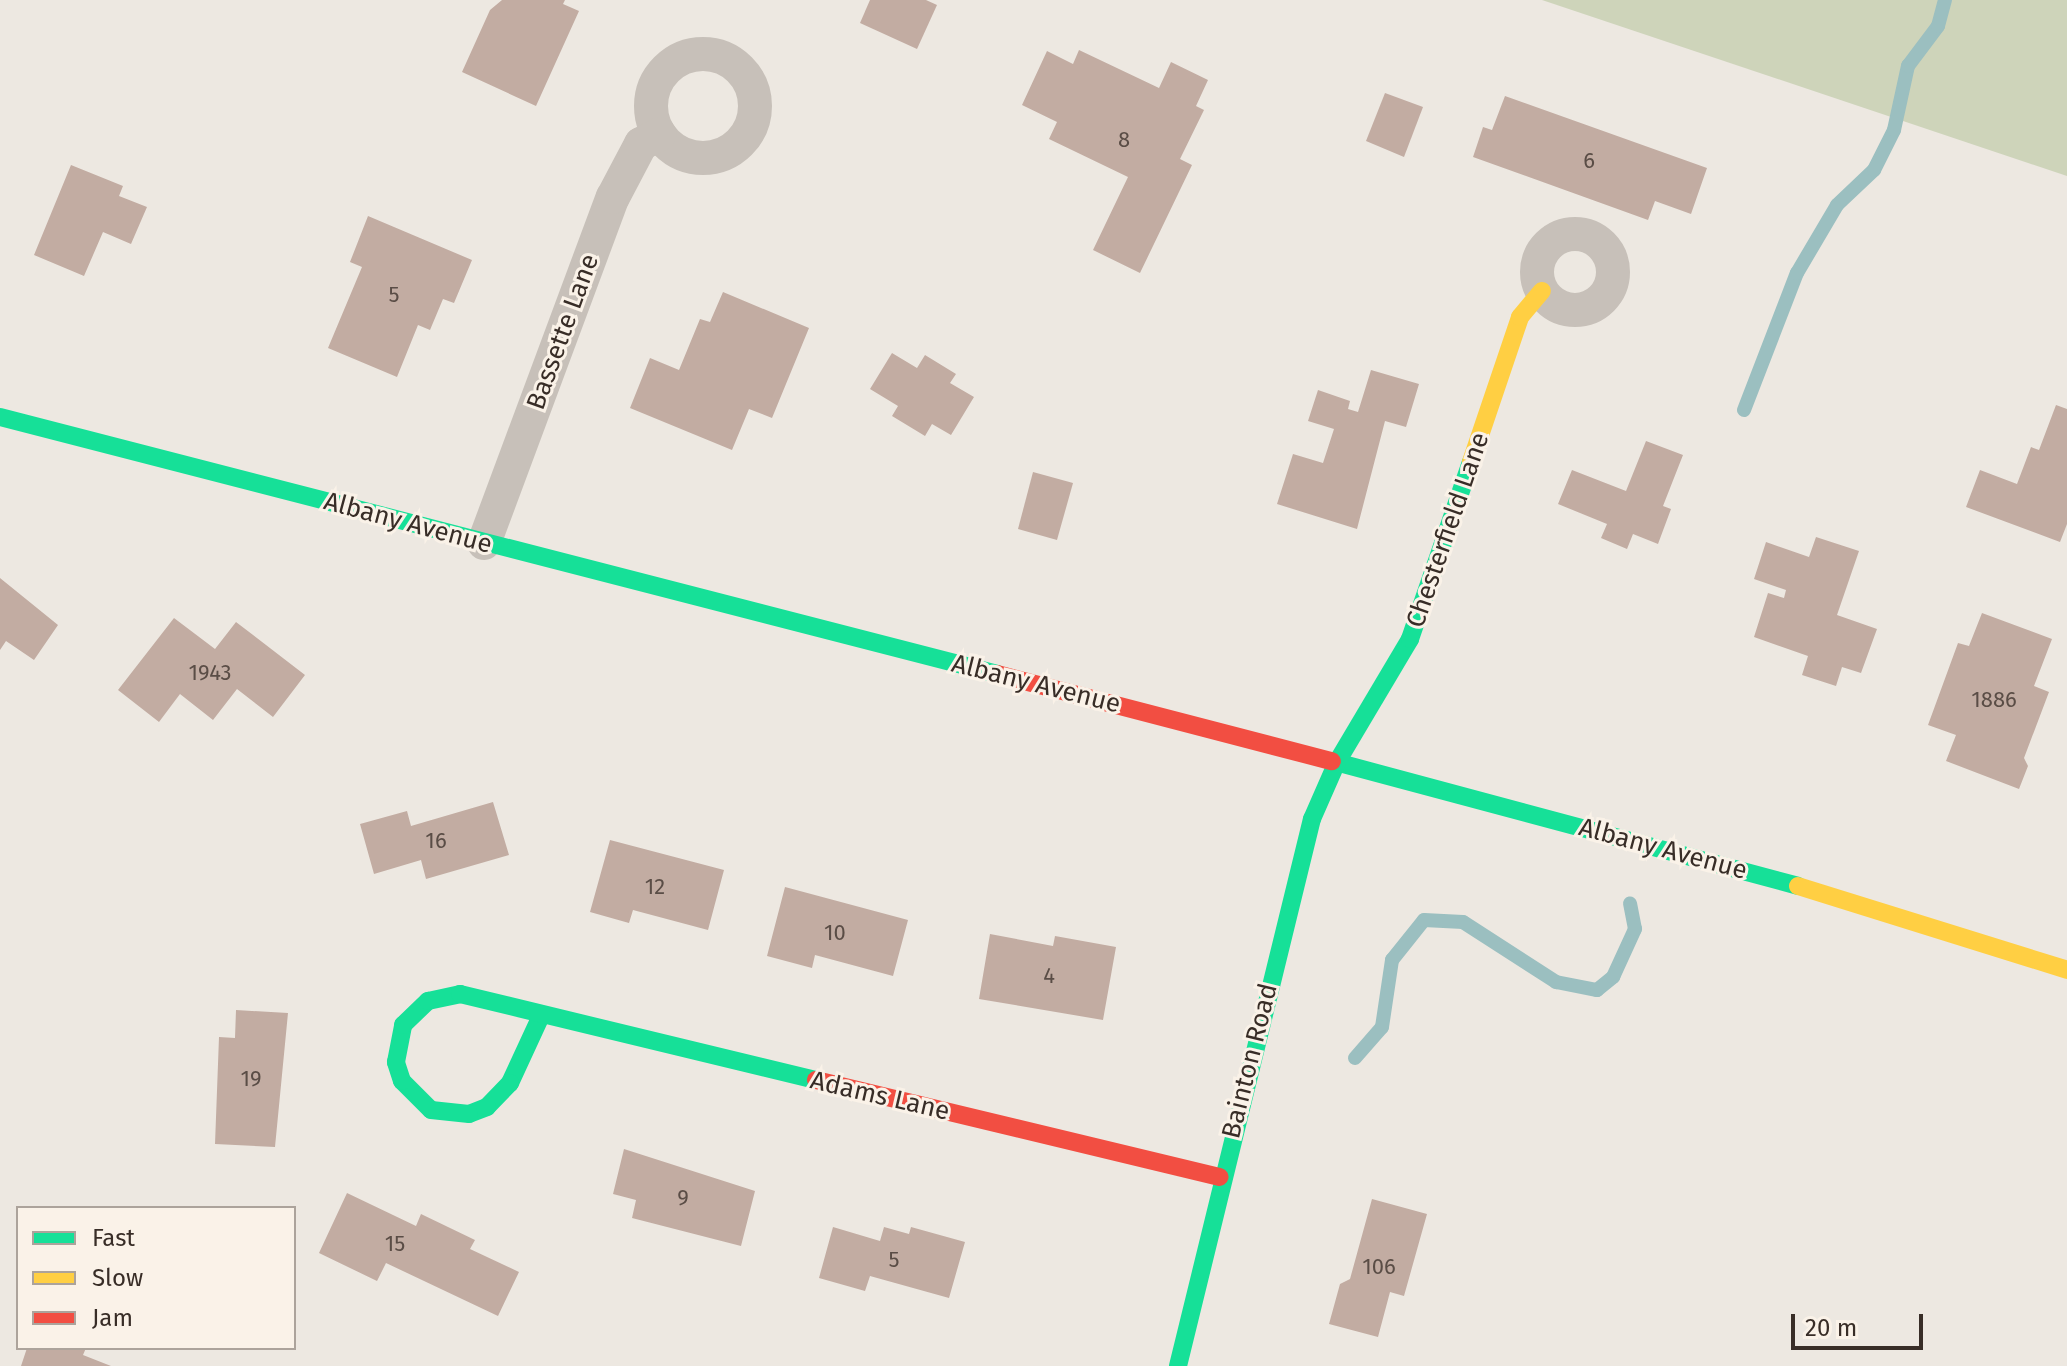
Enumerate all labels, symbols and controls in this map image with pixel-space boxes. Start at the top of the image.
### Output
house number: 8 [1118,127,1130,153]
house number: 6 [1583,148,1595,174]
street label: Bassette Lane [520,250,606,414]
house number: 5 [388,282,400,308]
street label: Chesterfield Lane [1400,428,1496,632]
street label: Albany Avenue [320,486,496,560]
street label: Albany Avenue [948,648,1124,720]
house number: 1943 [188,660,232,686]
house number: 1886 [1971,687,2017,713]
street label: Albany Avenue [1575,812,1751,886]
house number: 16 [425,828,447,854]
house number: 12 [645,874,665,900]
house number: 10 [824,920,846,946]
house number: 4 [1043,963,1055,989]
street label: Bainton Road [1216,980,1284,1142]
street label: Adams Lane [807,1065,953,1127]
house number: 19 [240,1066,262,1092]
house number: 9 [677,1185,689,1211]
legend [16,1206,296,1350]
text: Fast [92,1224,135,1252]
house number: 15 [385,1231,405,1257]
house number: 5 [888,1247,900,1273]
house number: 106 [1362,1254,1396,1280]
text: Slow [92,1264,143,1292]
scale bar [1795,1298,1927,1348]
text: Jam [92,1304,133,1332]
text: 20 m [1805,1314,1857,1342]

